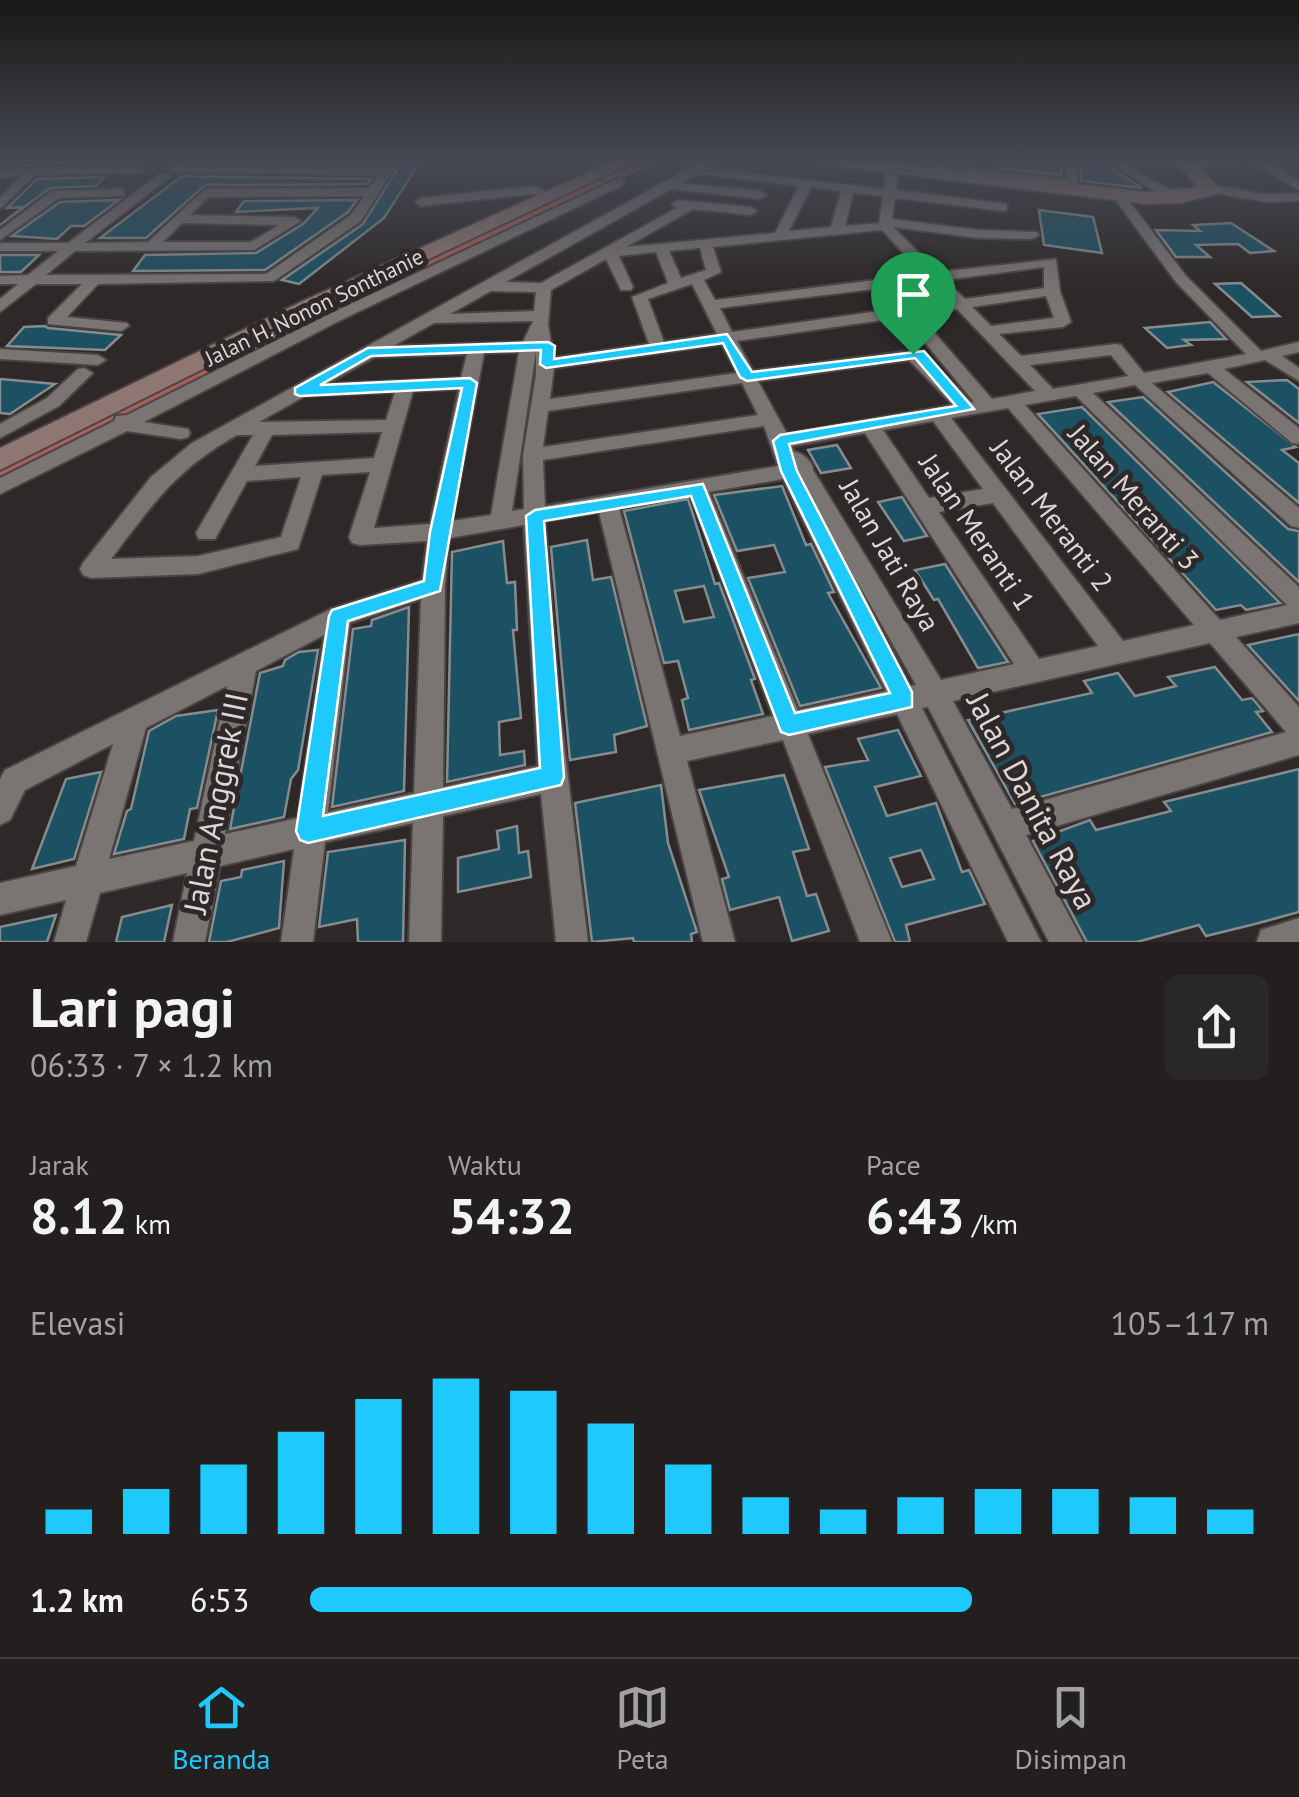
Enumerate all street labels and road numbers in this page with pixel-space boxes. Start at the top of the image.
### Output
street label: Jalan H. Nonon Sonthanie [199,242,428,373]
street label: Jalan Meranti 3 [1060,415,1208,577]
street label: Jalan Meranti 2 [982,430,1122,598]
street label: Jalan Meranti 1 [911,445,1044,617]
street label: Jalan Jati Raya [831,471,949,638]
street label: Jalan Danita Raya [957,683,1108,916]
street label: Jalan Anggrek III [173,689,257,919]

